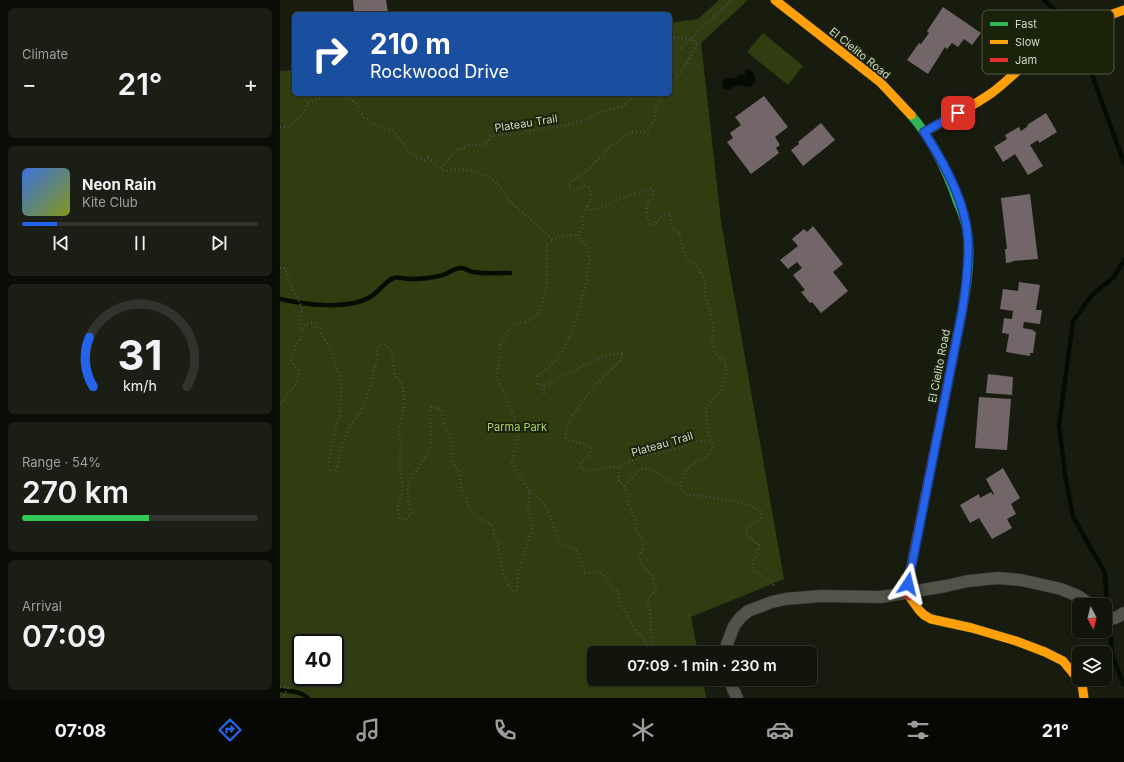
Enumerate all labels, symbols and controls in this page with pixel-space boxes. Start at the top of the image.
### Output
legend [982,10,1114,74]
text: Fast [1015,17,1037,31]
street label: El Cielito Road [827,24,893,82]
text: 210 m [370,27,451,61]
icon: right [304,28,356,80]
text: Slow [1015,35,1040,49]
text: Climate [22,46,68,62]
text: Jam [1015,53,1037,67]
text: Rockwood Drive [370,61,509,82]
text: 21° [117,66,163,102]
text: − [22,71,37,97]
text: + [243,71,258,97]
pin [941,96,975,130]
icon: arrive [947,102,969,124]
street label: Plateau Trail [493,111,559,135]
text: Neon Rain [82,175,156,194]
text: Kite Club [82,194,138,210]
icon: previous [50,232,72,254]
icon: pause [129,232,151,254]
icon: next [208,232,230,254]
street label: El Cielito Road [925,328,953,404]
text: 31 [118,330,162,380]
text: km/h [123,377,157,394]
park label: Parma Park [487,420,547,434]
street label: Plateau Trail [629,428,695,460]
text: Range · 54% [22,454,101,470]
text: 270 km [22,474,129,510]
position arrow [887,563,929,605]
text: Arrival [22,598,62,614]
north arrow [1072,598,1112,638]
map controls [1072,598,1112,686]
text: 07:09 [22,618,106,654]
speed limit sign: 40 [292,634,344,686]
button: layers [1072,646,1112,686]
text: 07:09 · 1 min · 230 m [627,656,777,675]
icon: directions [216,716,244,744]
icon: music [354,716,382,744]
icon: phone [491,716,519,744]
icon: climate [629,716,657,744]
icon: car [766,716,794,744]
icon: filters [904,716,932,744]
text: 07:08 [55,720,106,741]
text: 21° [1042,720,1069,741]

